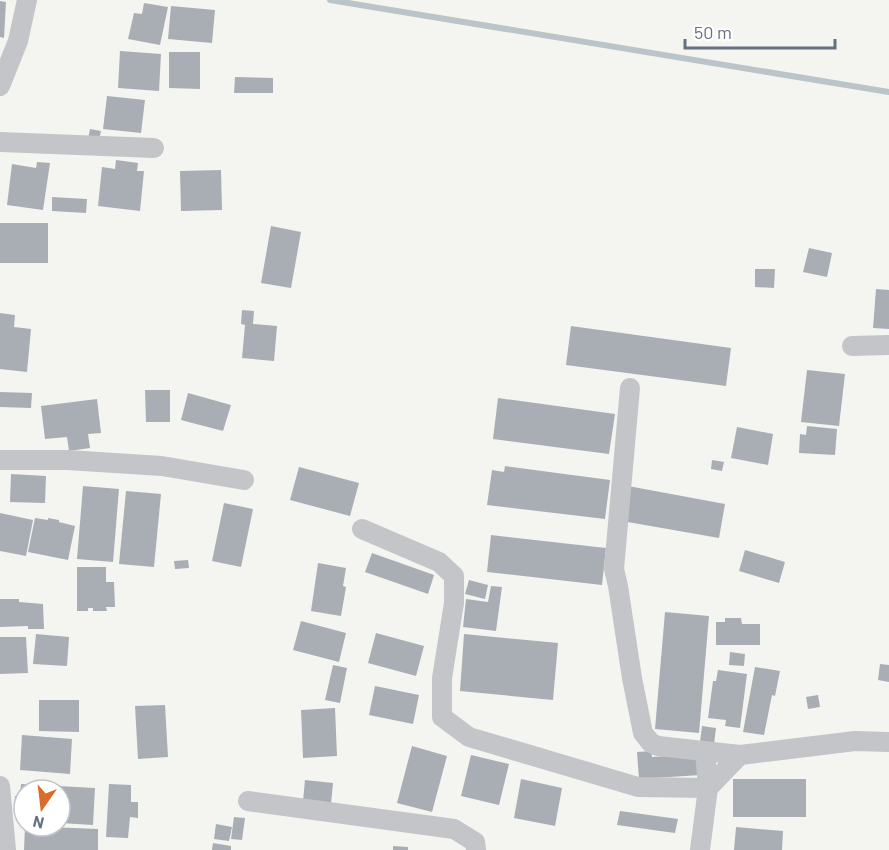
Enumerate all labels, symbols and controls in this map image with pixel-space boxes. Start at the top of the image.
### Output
scale bar [685,12,835,50]
text: 50 m [694,21,732,43]
north arrow [12,778,72,838]
text: N [31,813,46,834]

